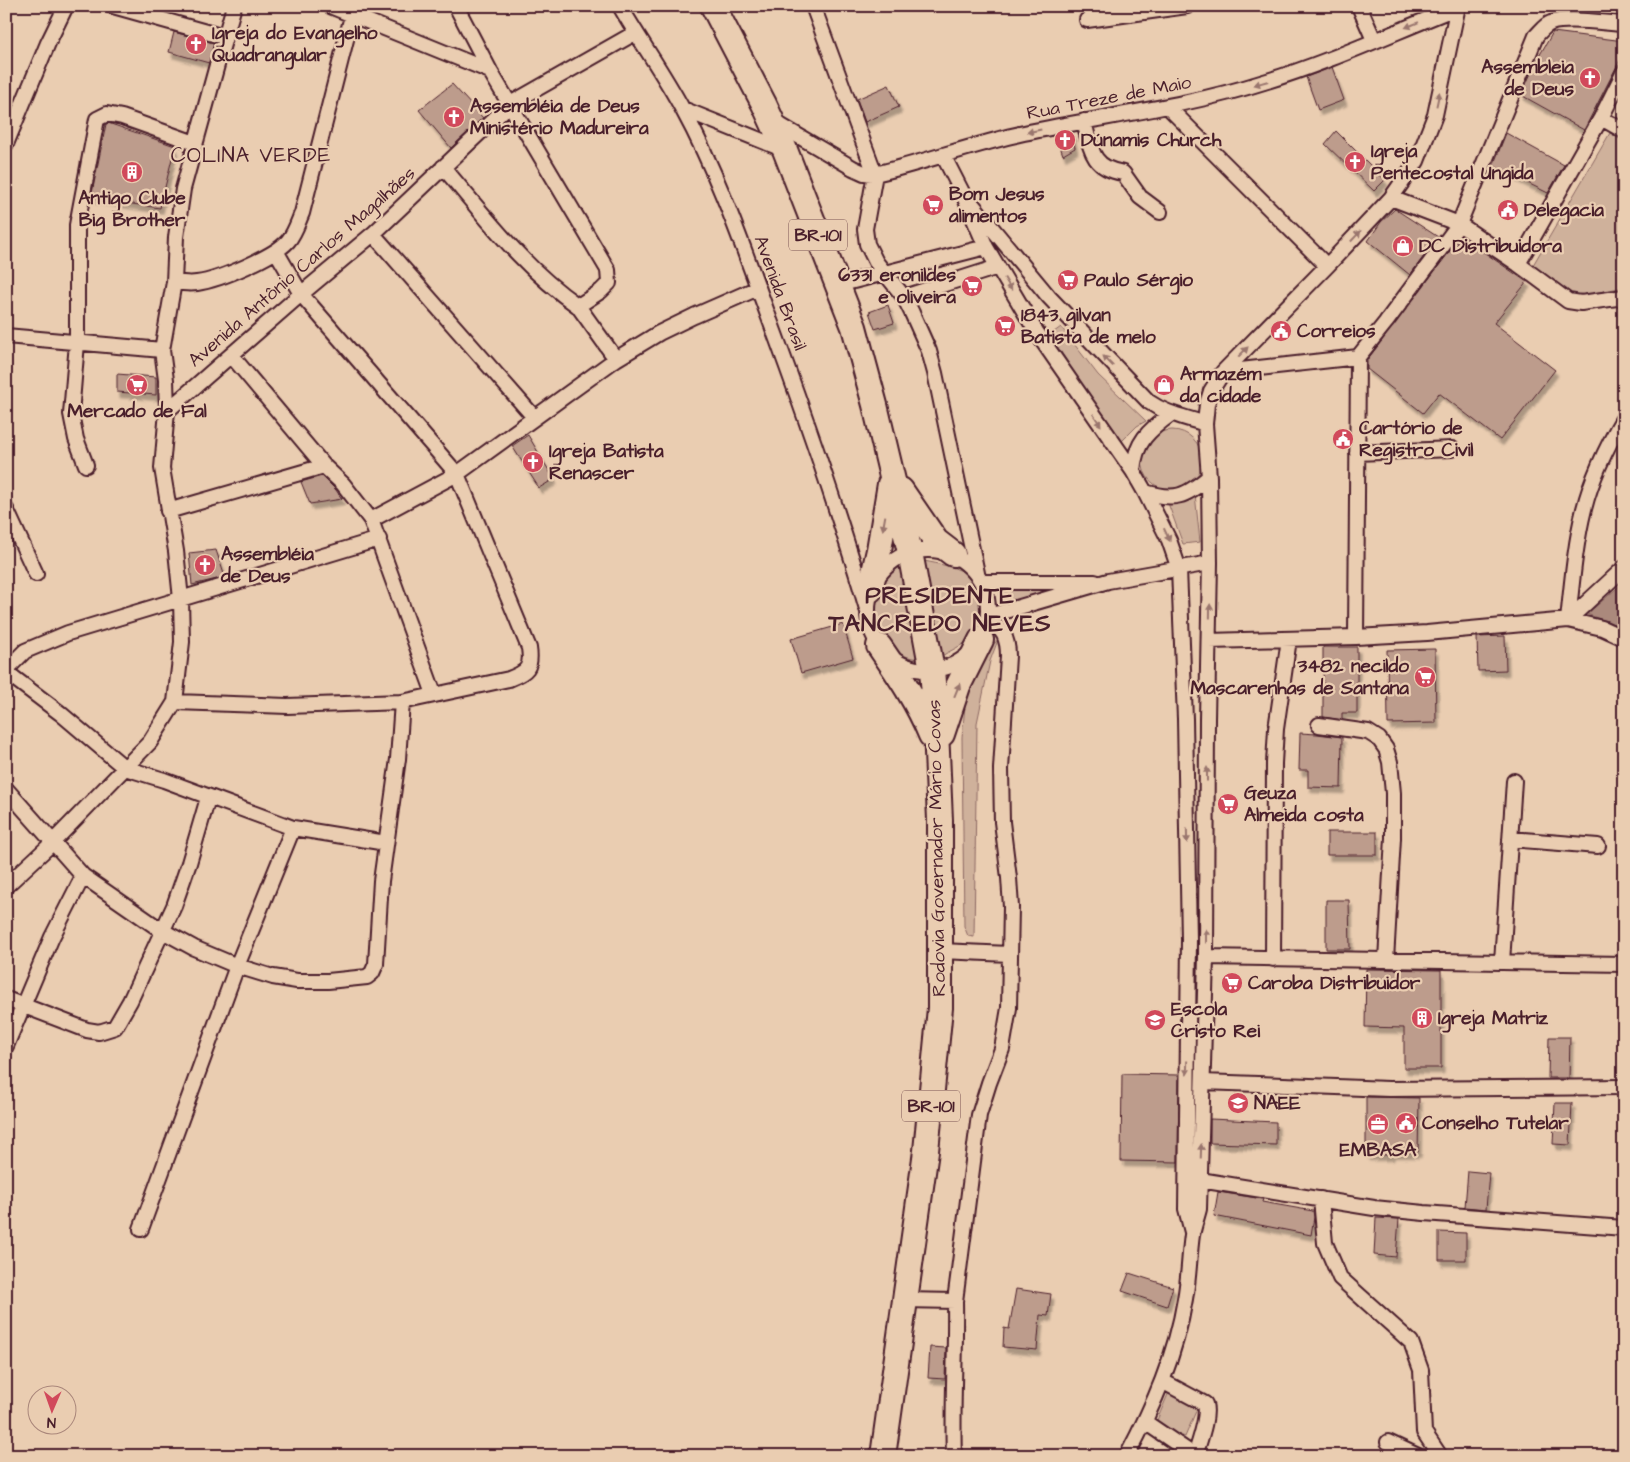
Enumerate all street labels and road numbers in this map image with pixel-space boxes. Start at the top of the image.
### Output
street label: Rua Treze de Maio [1024,69,1194,127]
street label: Avenida Antônio Carlos Magalhães [182,161,422,374]
road number: BR-101 [789,220,847,250]
street label: Avenida Brasil [747,232,813,354]
street label: Rodovia Governador Mário Covas [921,699,953,997]
road number: BR-101 [902,1090,960,1122]

